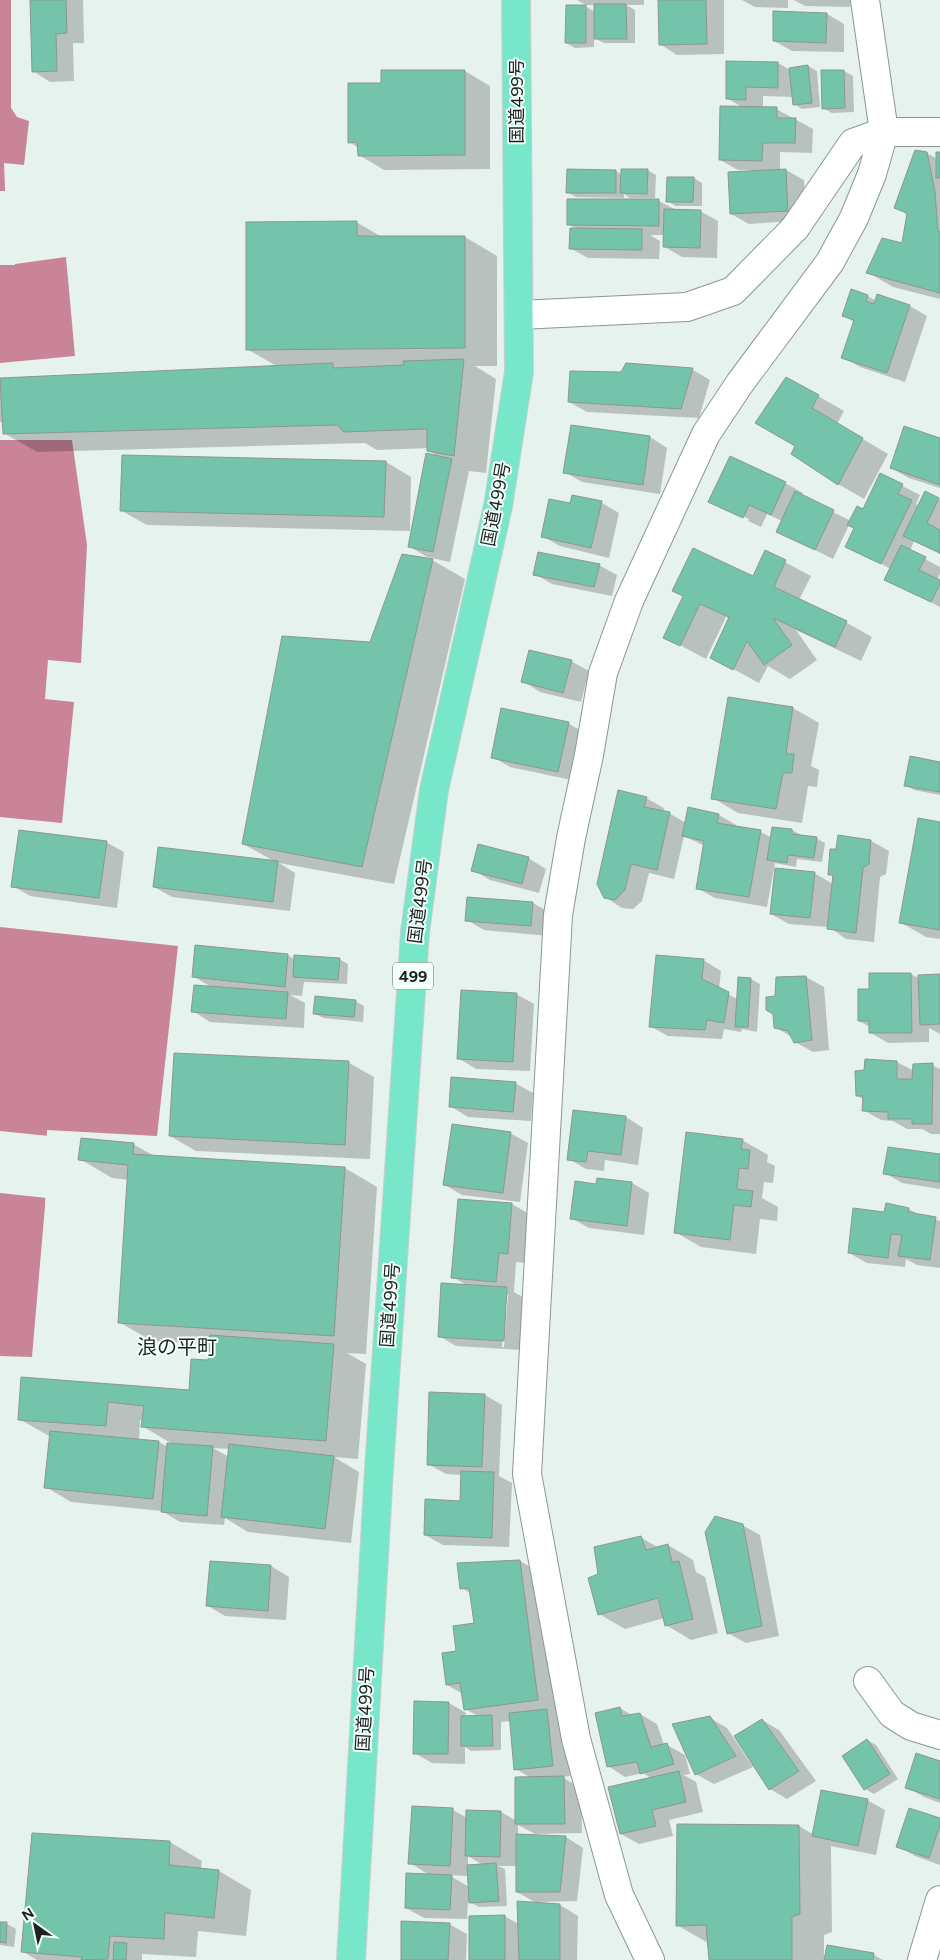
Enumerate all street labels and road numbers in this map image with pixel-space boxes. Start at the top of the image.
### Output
street label: 国道499号 [506,58,528,144]
street label: 国道499号 [477,460,515,548]
street label: 国道499号 [404,857,436,945]
road number: 499 [393,962,433,989]
street label: 国道499号 [376,1262,404,1348]
street label: 国道499号 [352,1666,378,1752]

